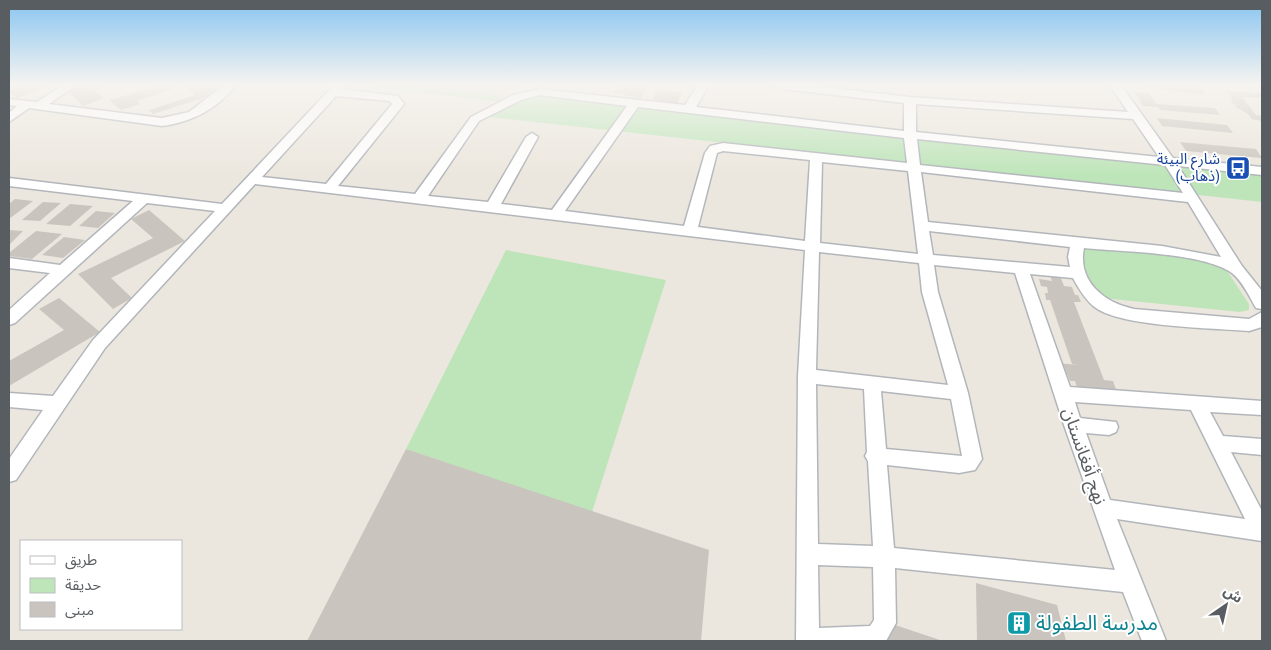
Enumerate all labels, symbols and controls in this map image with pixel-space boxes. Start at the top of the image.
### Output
place label: شارع البيئة (ذهاب) [1157,150,1220,185]
bus stop icon: شارع البيئة (ذهاب) [1225,155,1251,181]
street label: نهج أفغانستان [1056,405,1112,508]
legend [20,540,182,630]
text: طريق [65,551,97,570]
text: حديقة [65,576,101,594]
north arrow [1201,580,1251,630]
text: ش [1221,582,1246,606]
text: مبنى [65,601,94,619]
building icon: مدرسة الطفولة [1006,610,1032,636]
place label: مدرسة الطفولة [1036,611,1158,635]

